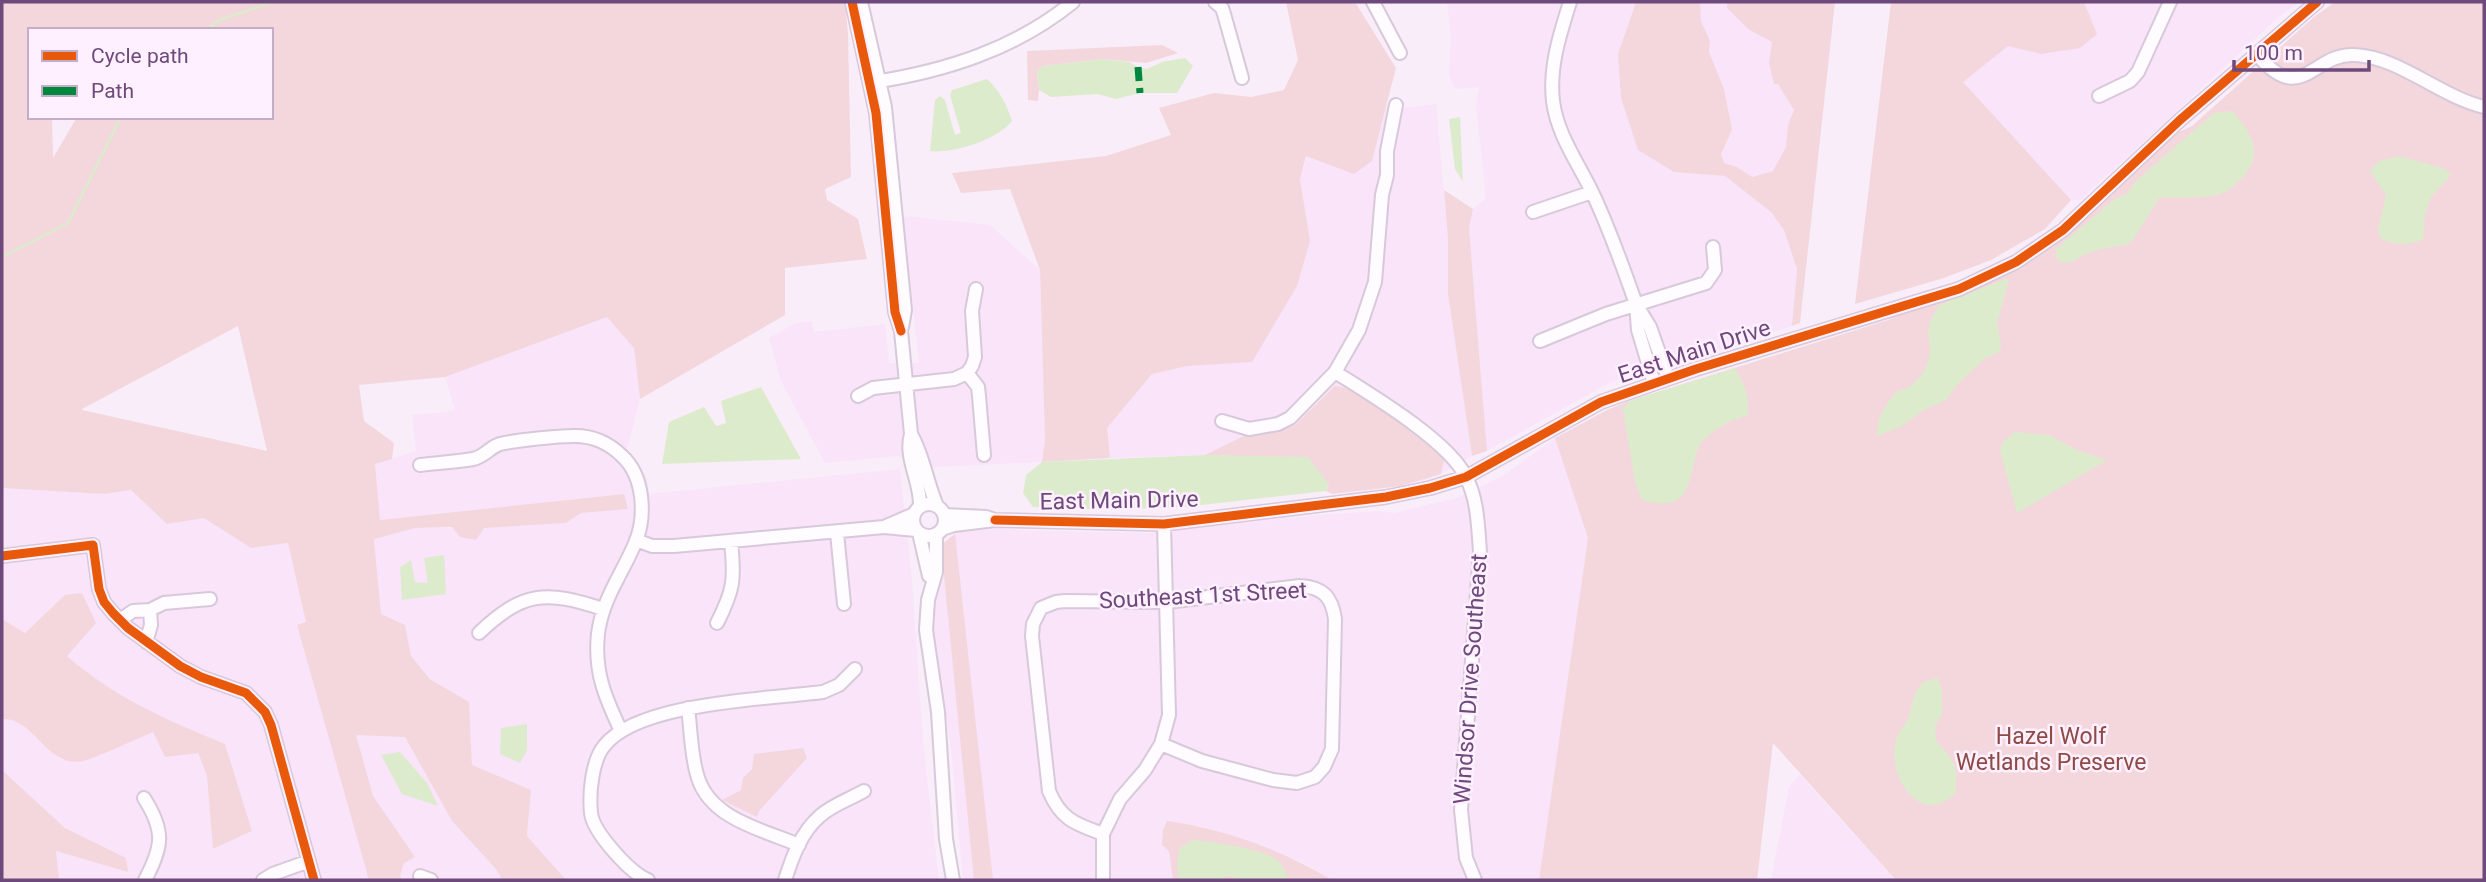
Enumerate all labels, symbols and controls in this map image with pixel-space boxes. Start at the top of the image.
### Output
legend [28,28,273,119]
scale bar [2234,28,2369,72]
text: 100 m [2244,41,2303,65]
text: Cycle path [91,44,189,68]
text: Path [91,79,134,103]
street label: East Main Drive [1614,314,1774,389]
street label: East Main Drive [1039,486,1199,515]
street label: Windsor Drive Southeast [1448,553,1493,805]
street label: Southeast 1st Street [1098,577,1308,614]
park label: Hazel Wolf Wetlands Preserve [1956,723,2146,776]

